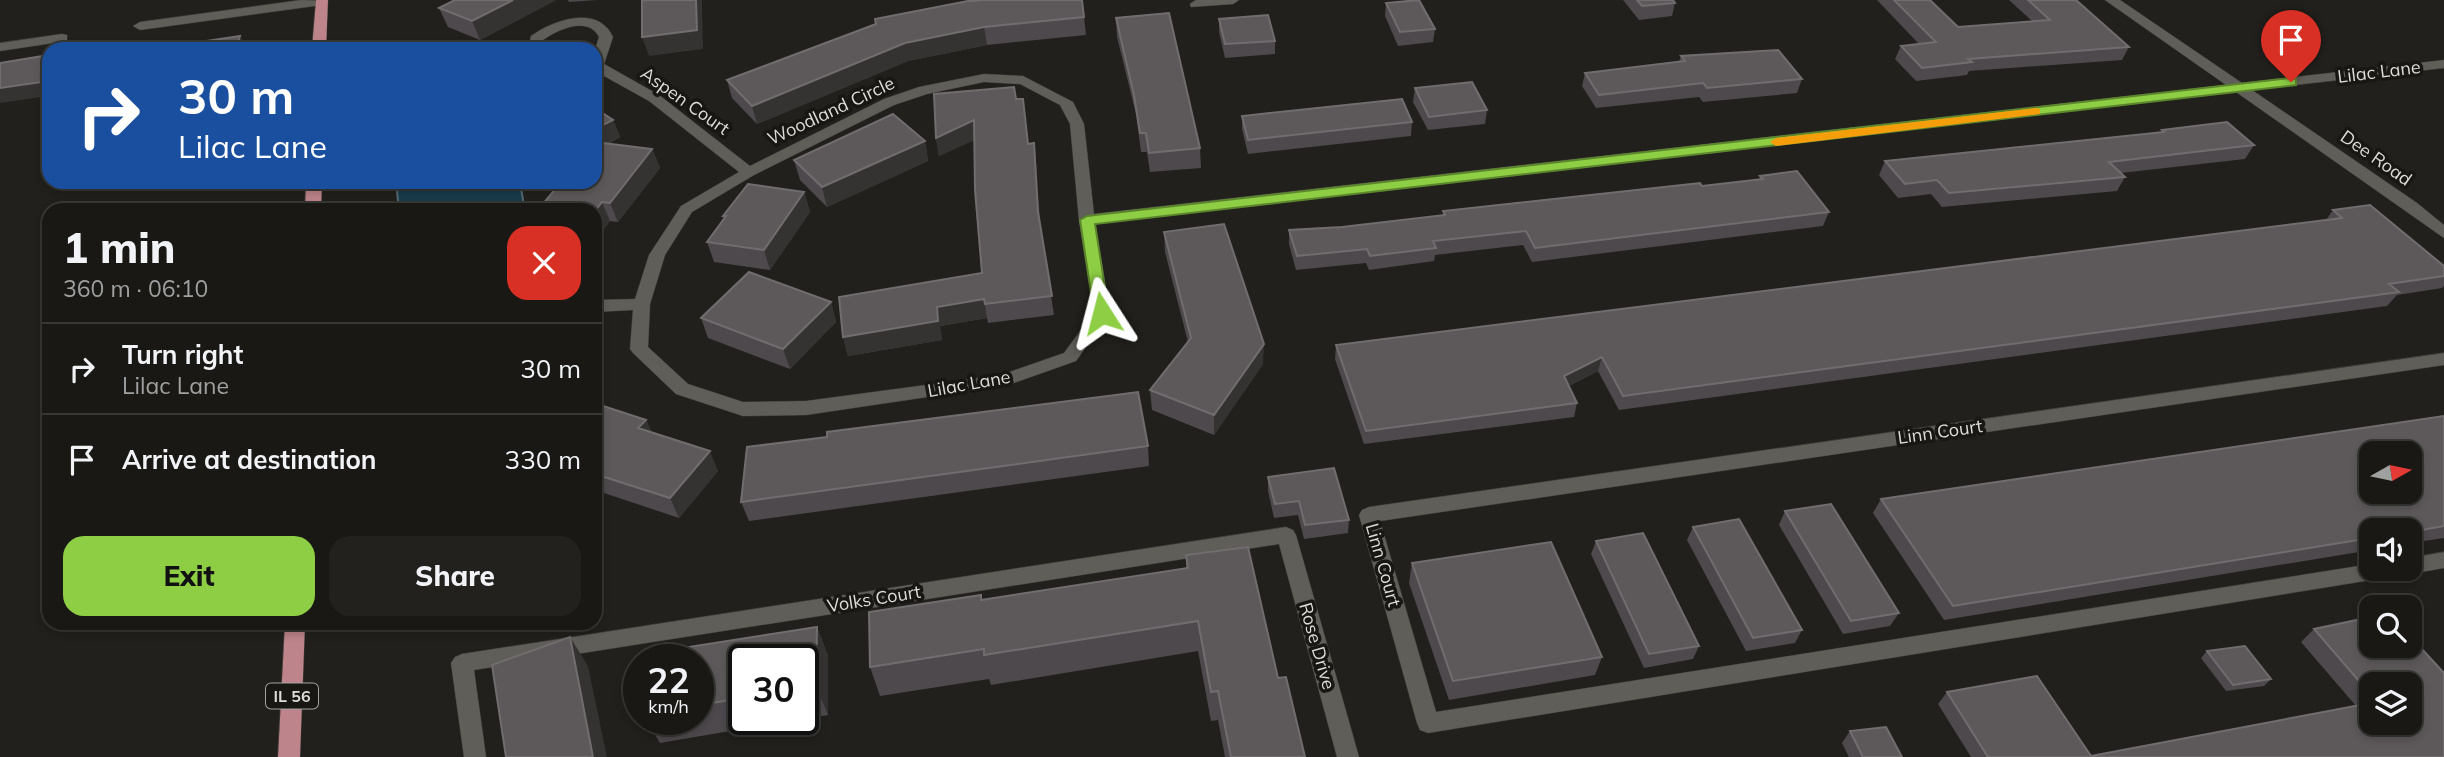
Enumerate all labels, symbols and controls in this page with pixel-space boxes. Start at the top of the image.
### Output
pin [2261,10,2321,82]
icon: arrive [2272,21,2310,59]
street label: Lilac Lane [2336,55,2422,88]
street label: Aspen Court [636,61,734,140]
text: 30 m [178,65,294,126]
icon: right [63,70,154,161]
street label: Woodland Circle [764,71,898,150]
street label: Dee Road [2336,125,2416,190]
text: Lilac Lane [178,126,327,166]
text: 1 min [63,221,176,274]
button: close [507,226,581,300]
text: 360 m · 06:10 [63,274,208,303]
position arrow [1065,276,1139,350]
text: Turn right [122,338,243,371]
icon: right [63,350,101,388]
text: 30 m [520,352,581,385]
street label: Lilac Lane [926,365,1012,402]
text: Lilac Lane [122,371,229,400]
street label: Linn Court [1896,414,1984,449]
icon: arrive [63,441,101,479]
north arrow [2359,441,2422,504]
map controls [2359,441,2422,735]
text: Arrive at destination [122,443,377,476]
text: 330 m [505,443,581,476]
button: sound [2359,518,2422,581]
street label: Linn Court [1361,521,1406,609]
button: Exit [63,536,315,616]
button: Share [329,536,581,616]
street label: Volks Court [825,580,922,617]
button: search [2359,595,2422,658]
street label: Rose Drive [1294,600,1341,692]
speed limit sign: 30 [728,644,819,735]
text: 22 [647,658,690,702]
button: layers [2359,672,2422,735]
road number: IL 56 [266,684,318,708]
text: km/h [648,695,689,718]

